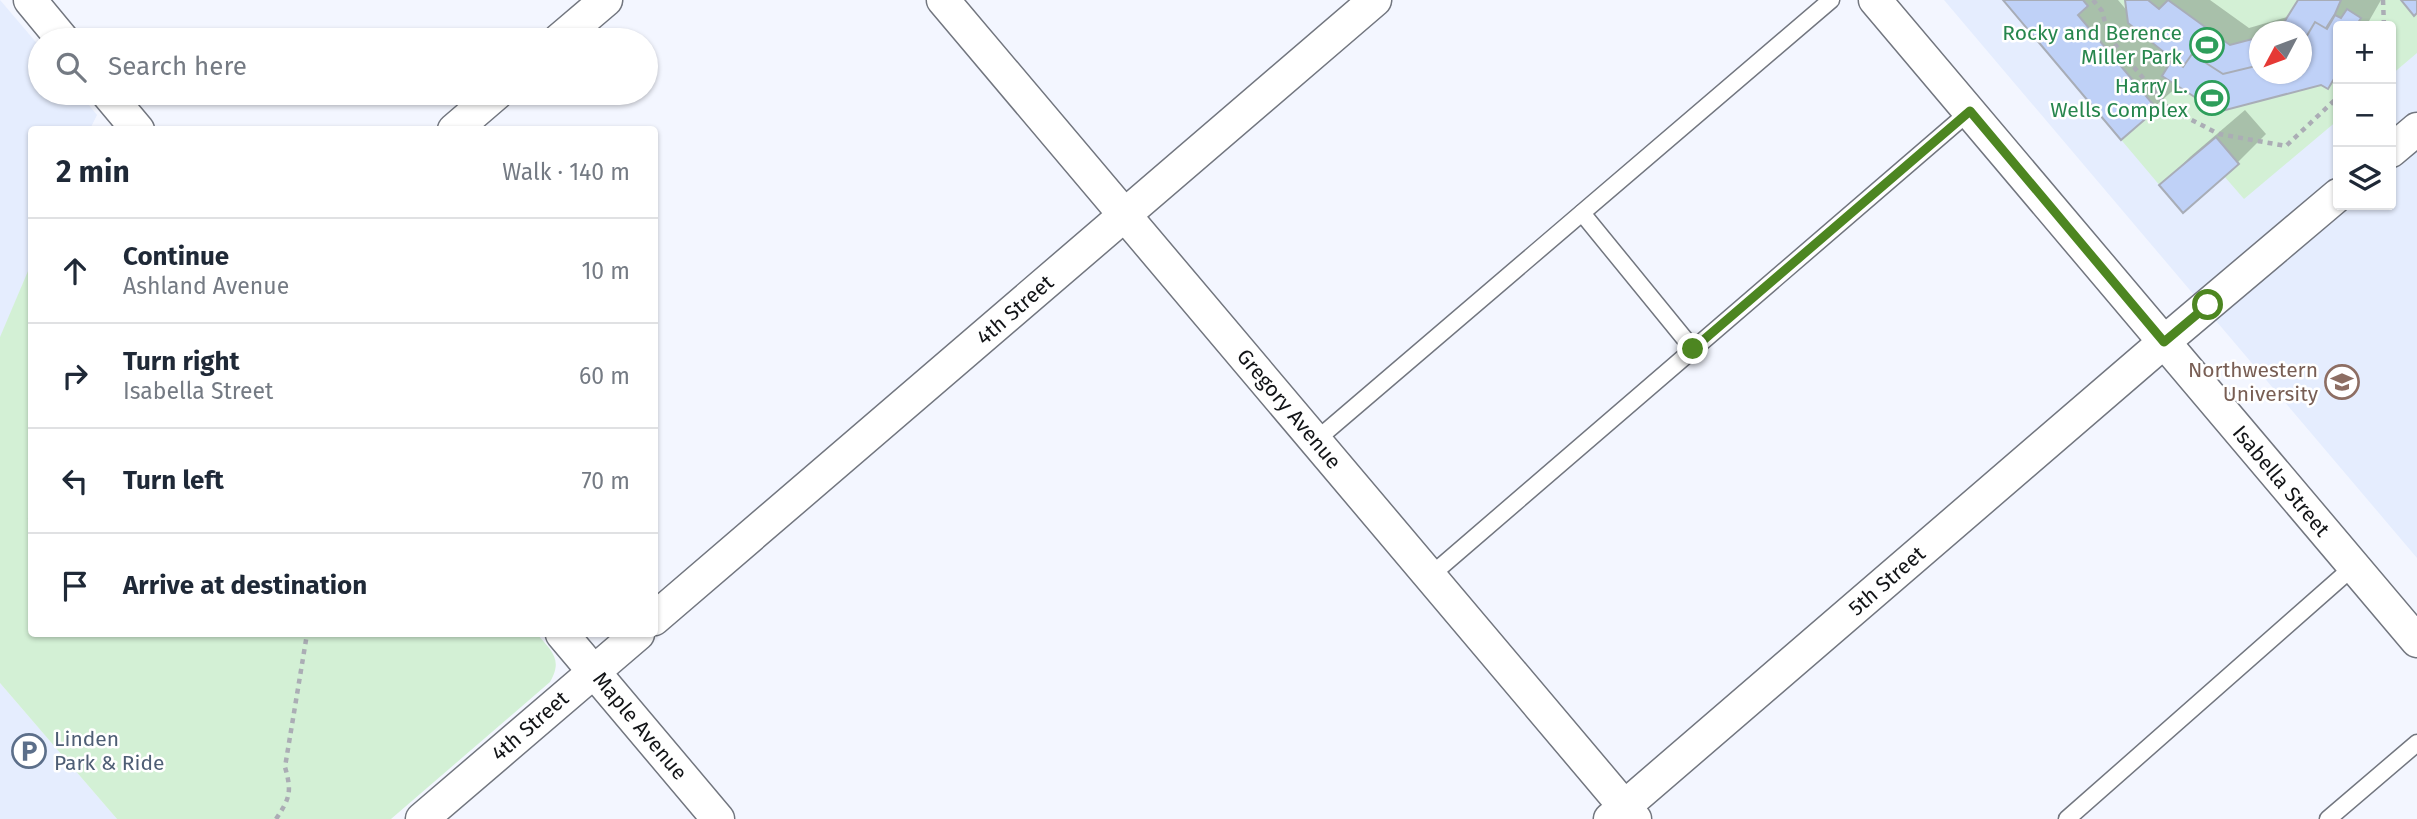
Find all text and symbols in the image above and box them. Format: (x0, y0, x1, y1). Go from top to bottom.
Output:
place label: Rocky and Berence Miller Park (2002, 20, 2182, 70)
north arrow (2249, 21, 2312, 84)
map controls (2333, 21, 2396, 210)
button: + (2333, 21, 2396, 84)
sports icon: Rocky and Berence Miller Park (2188, 26, 2226, 64)
search box (28, 28, 658, 105)
icon: search (52, 48, 90, 86)
text: Search here (108, 51, 247, 82)
place label: Harry L. Wells Complex (2050, 73, 2189, 123)
sports icon: Harry L. Wells Complex (2193, 79, 2231, 117)
button: − (2333, 84, 2396, 147)
button: layers (2333, 147, 2396, 210)
text: 2 min (56, 154, 130, 190)
text: Walk · 140 m (502, 158, 630, 186)
text: Continue (123, 241, 229, 272)
icon: ahead (56, 252, 94, 290)
text: 10 m (581, 257, 630, 285)
street label: 4th Street (971, 269, 1059, 351)
text: Ashland Avenue (123, 272, 289, 300)
route start (2192, 289, 2223, 320)
route end (1677, 333, 1708, 364)
street label: Gregory Avenue (1231, 344, 1347, 474)
text: Turn right (123, 346, 240, 377)
icon: right (56, 357, 94, 395)
place label: Northwestern University (2188, 357, 2319, 407)
text: 60 m (579, 362, 630, 390)
school or university icon: Northwestern University (2323, 363, 2361, 401)
text: Isabella Street (123, 377, 273, 405)
street label: Isabella Street (2227, 420, 2335, 542)
icon: left (56, 462, 94, 500)
text: Turn left (123, 465, 224, 496)
text: 70 m (581, 467, 630, 495)
street label: 5th Street (1843, 540, 1931, 621)
icon: arrive (56, 567, 94, 605)
text: Arrive at destination (123, 570, 367, 601)
street label: Maple Avenue (587, 667, 693, 785)
street label: 4th Street (486, 685, 574, 767)
place label: Linden Park & Ride (54, 726, 164, 776)
parking icon: Linden Park & Ride (10, 732, 48, 770)

